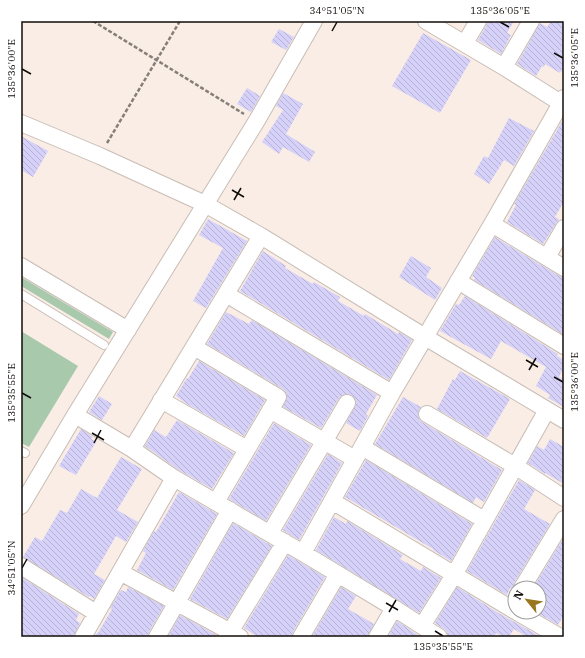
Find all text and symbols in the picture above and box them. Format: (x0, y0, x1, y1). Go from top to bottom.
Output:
text: 34°51'05"N (310, 4, 365, 17)
text: 135°36'05"E (470, 4, 530, 17)
text: 135°36'05"E (568, 28, 581, 88)
text: 135°36'00"E (5, 39, 18, 99)
text: 135°36'00"E (568, 352, 581, 412)
text: 135°35'55"E (5, 363, 18, 423)
text: 34°51'05"N (5, 540, 18, 596)
north arrow (507, 580, 547, 620)
text: N (510, 587, 527, 602)
text: 135°35'55"E (413, 640, 473, 653)

